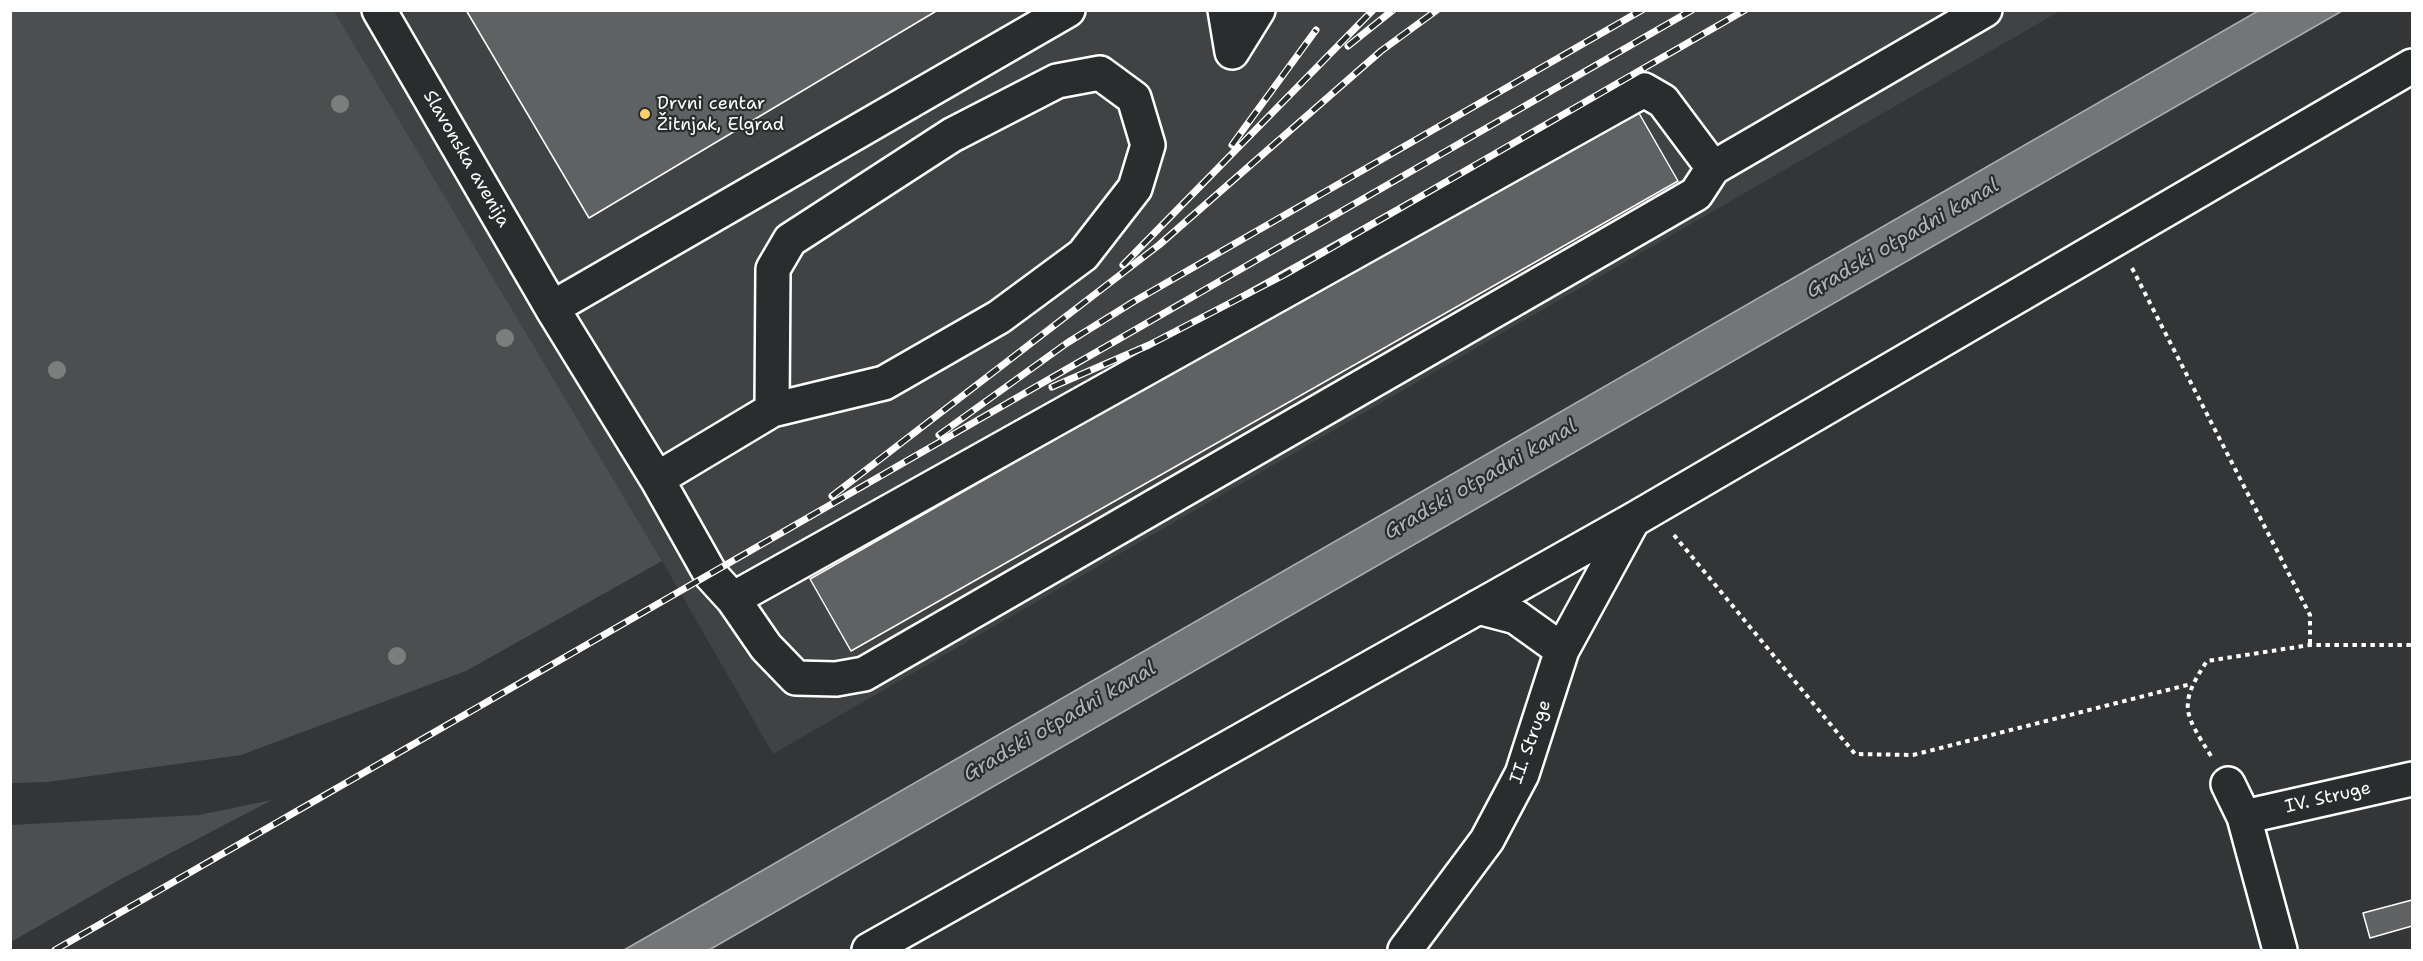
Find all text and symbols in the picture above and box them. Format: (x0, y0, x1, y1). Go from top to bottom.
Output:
street label: Slavonska avenija (418, 87, 514, 231)
place label: Drvni centar Žitnjak, Elgrad (657, 93, 784, 136)
marker: Drvni centar Žitnjak, Elgrad (638, 107, 652, 121)
water label: Gradski otpadni kanal (1802, 174, 2004, 304)
water label: Gradski otpadni kanal (1380, 415, 1582, 545)
water label: Gradski otpadni kanal (959, 657, 1161, 787)
street label: II. Struge (1506, 697, 1556, 787)
street label: IV. Struge (2283, 778, 2373, 818)

